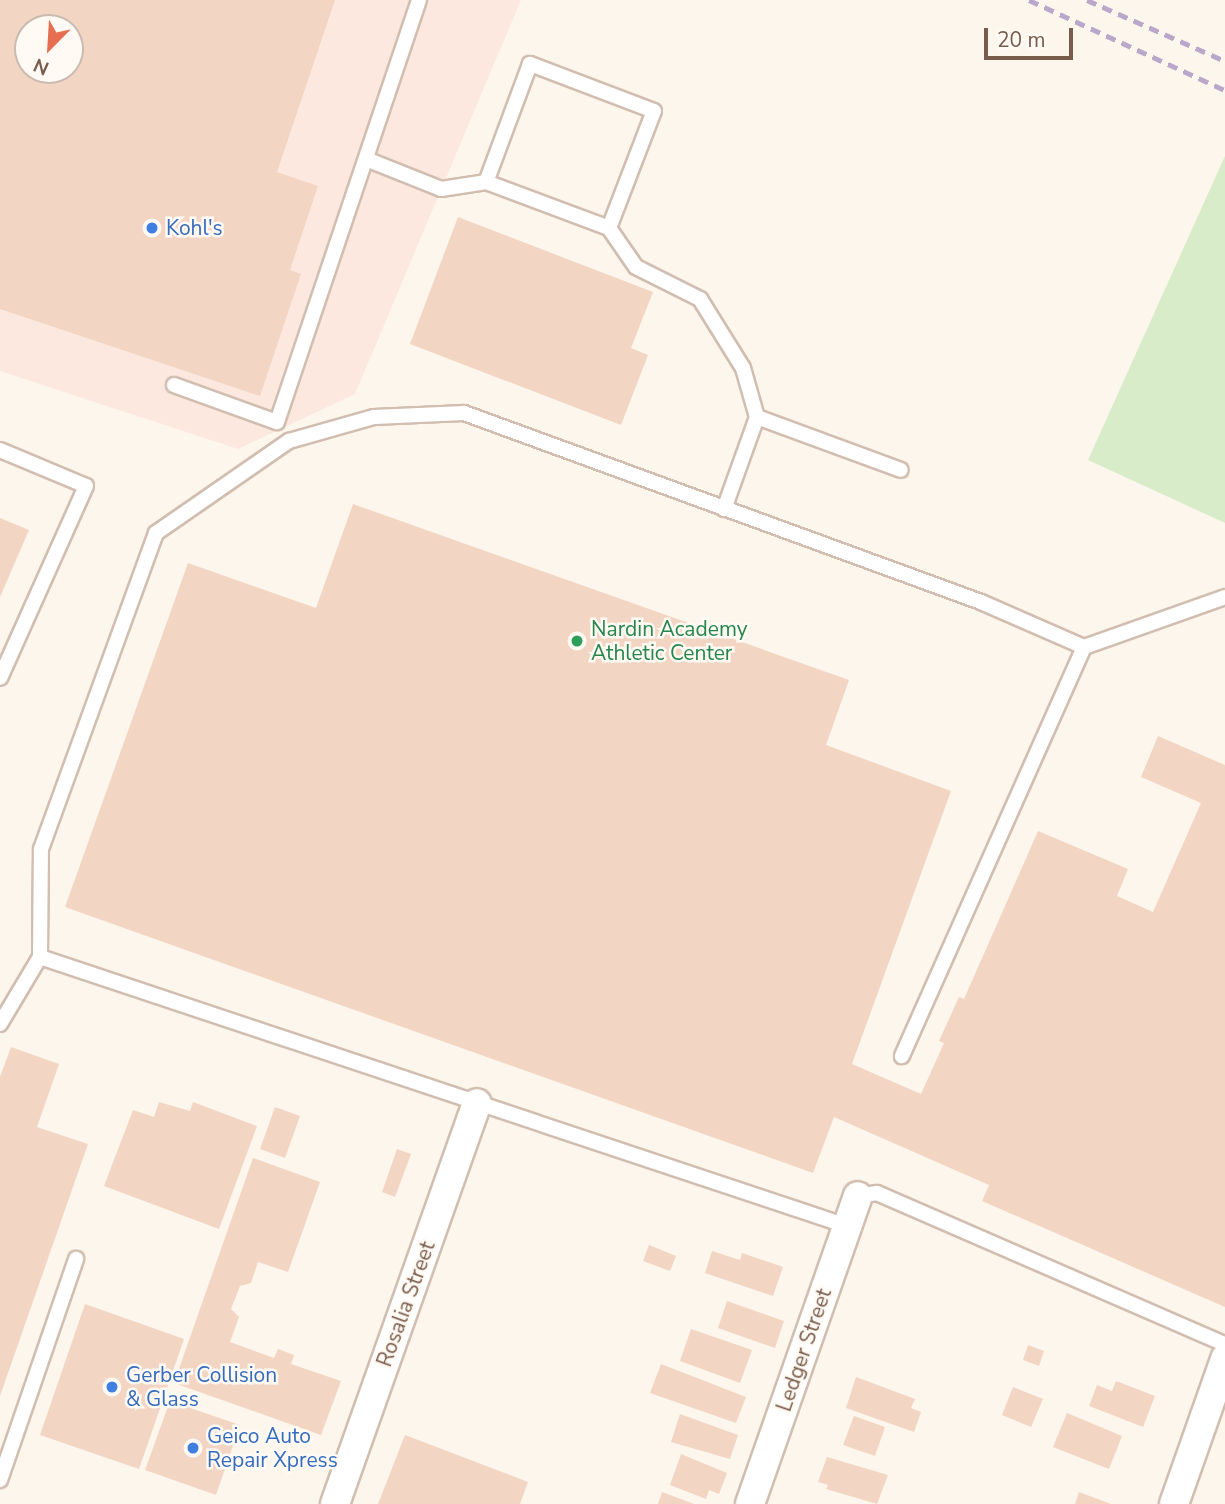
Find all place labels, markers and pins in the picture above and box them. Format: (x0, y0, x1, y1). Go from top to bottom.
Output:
place label: Kohl's (166, 215, 223, 241)
marker: Kohl's (144, 220, 160, 236)
place label: Nardin Academy Athletic Center (591, 616, 748, 666)
marker: Nardin Academy Athletic Center (569, 633, 585, 649)
place label: Gerber Collision & Glass (126, 1362, 277, 1412)
marker: Gerber Collision & Glass (104, 1379, 120, 1395)
place label: Geico Auto Repair Xpress (207, 1423, 338, 1473)
marker: Geico Auto Repair Xpress (185, 1440, 201, 1456)

